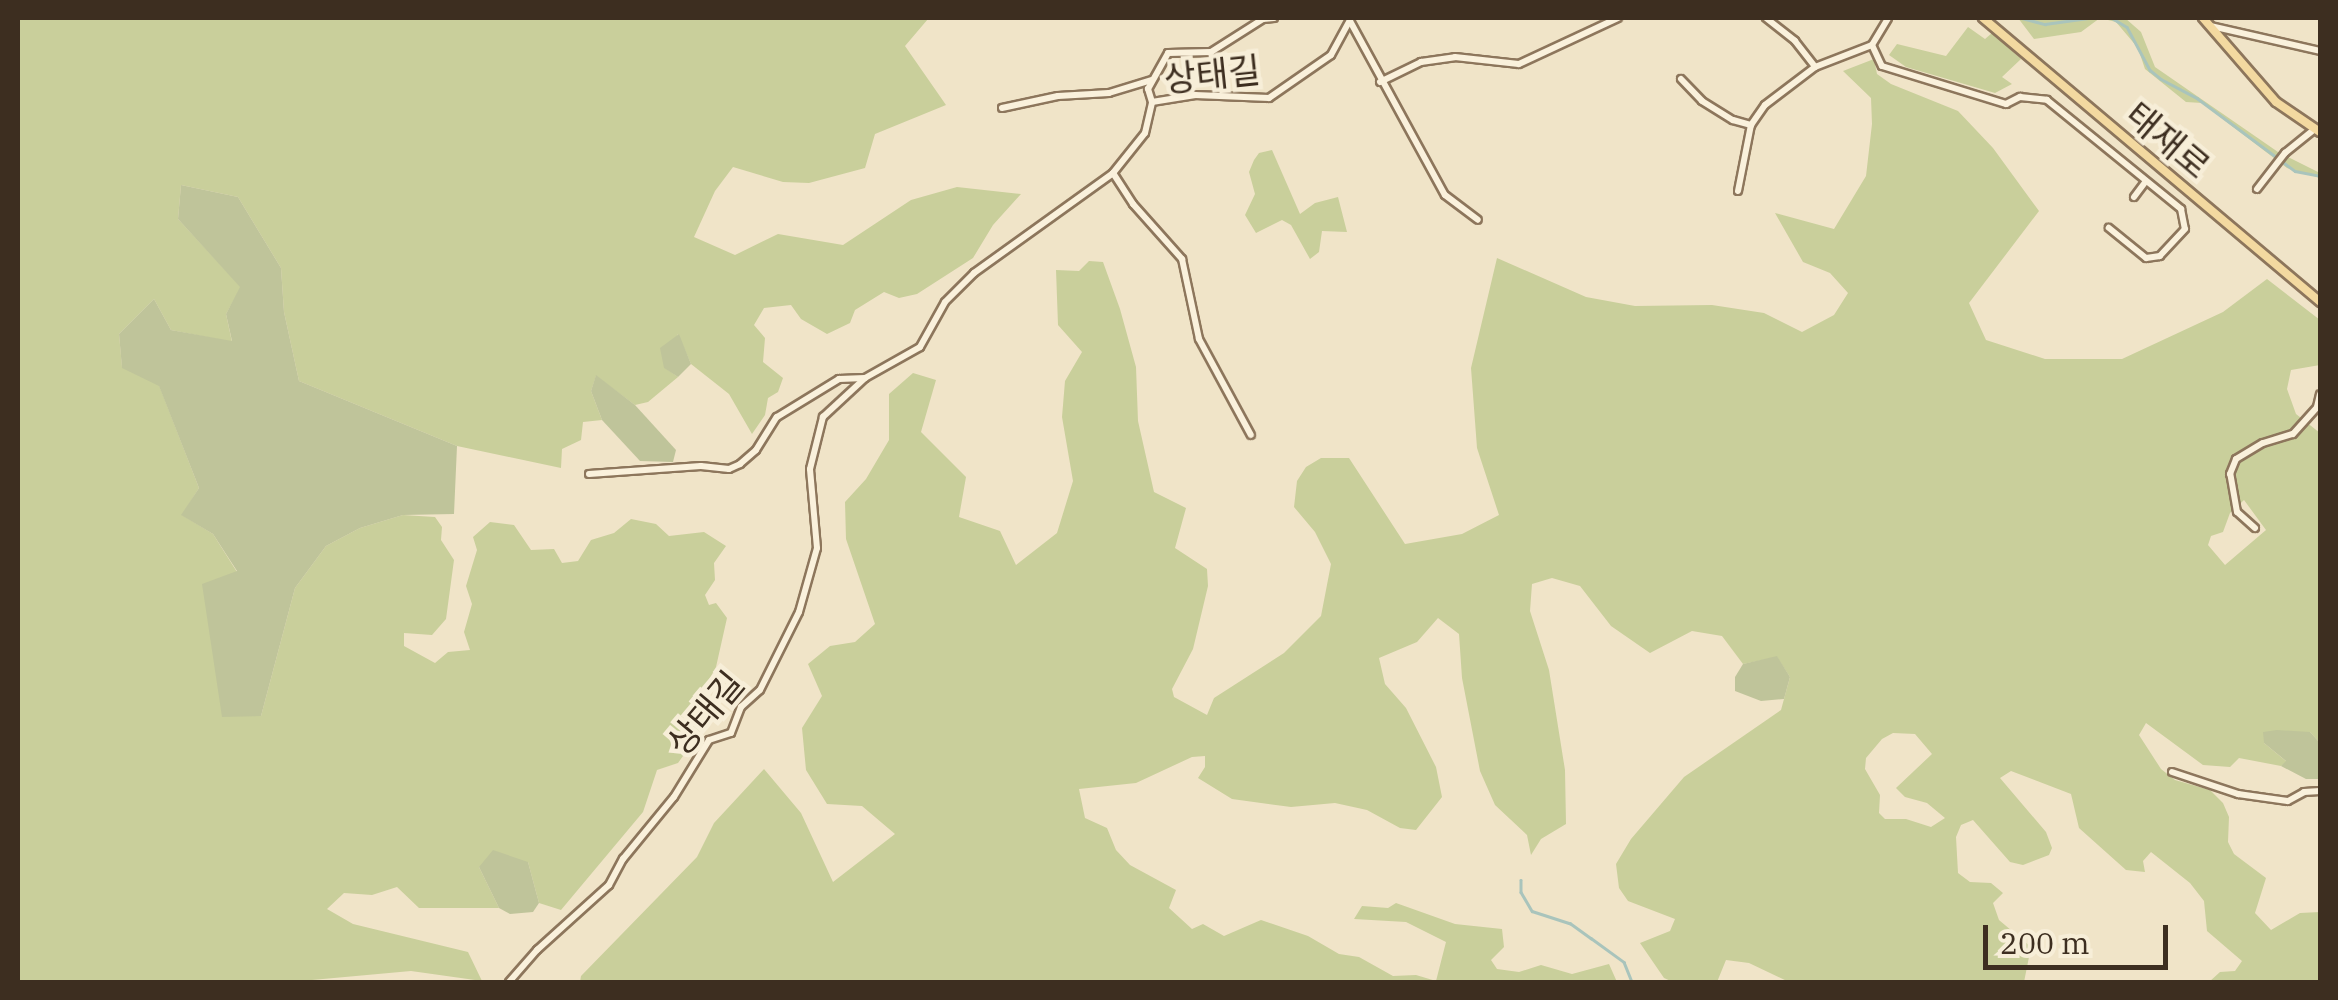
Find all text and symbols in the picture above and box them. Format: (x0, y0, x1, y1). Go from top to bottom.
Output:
street label: 상태길 (1162, 48, 1262, 100)
street label: 태재로 (2118, 93, 2218, 187)
street label: 상태길 (658, 663, 752, 763)
scale bar (1988, 905, 2173, 967)
text: 200 m (2000, 923, 2090, 962)

